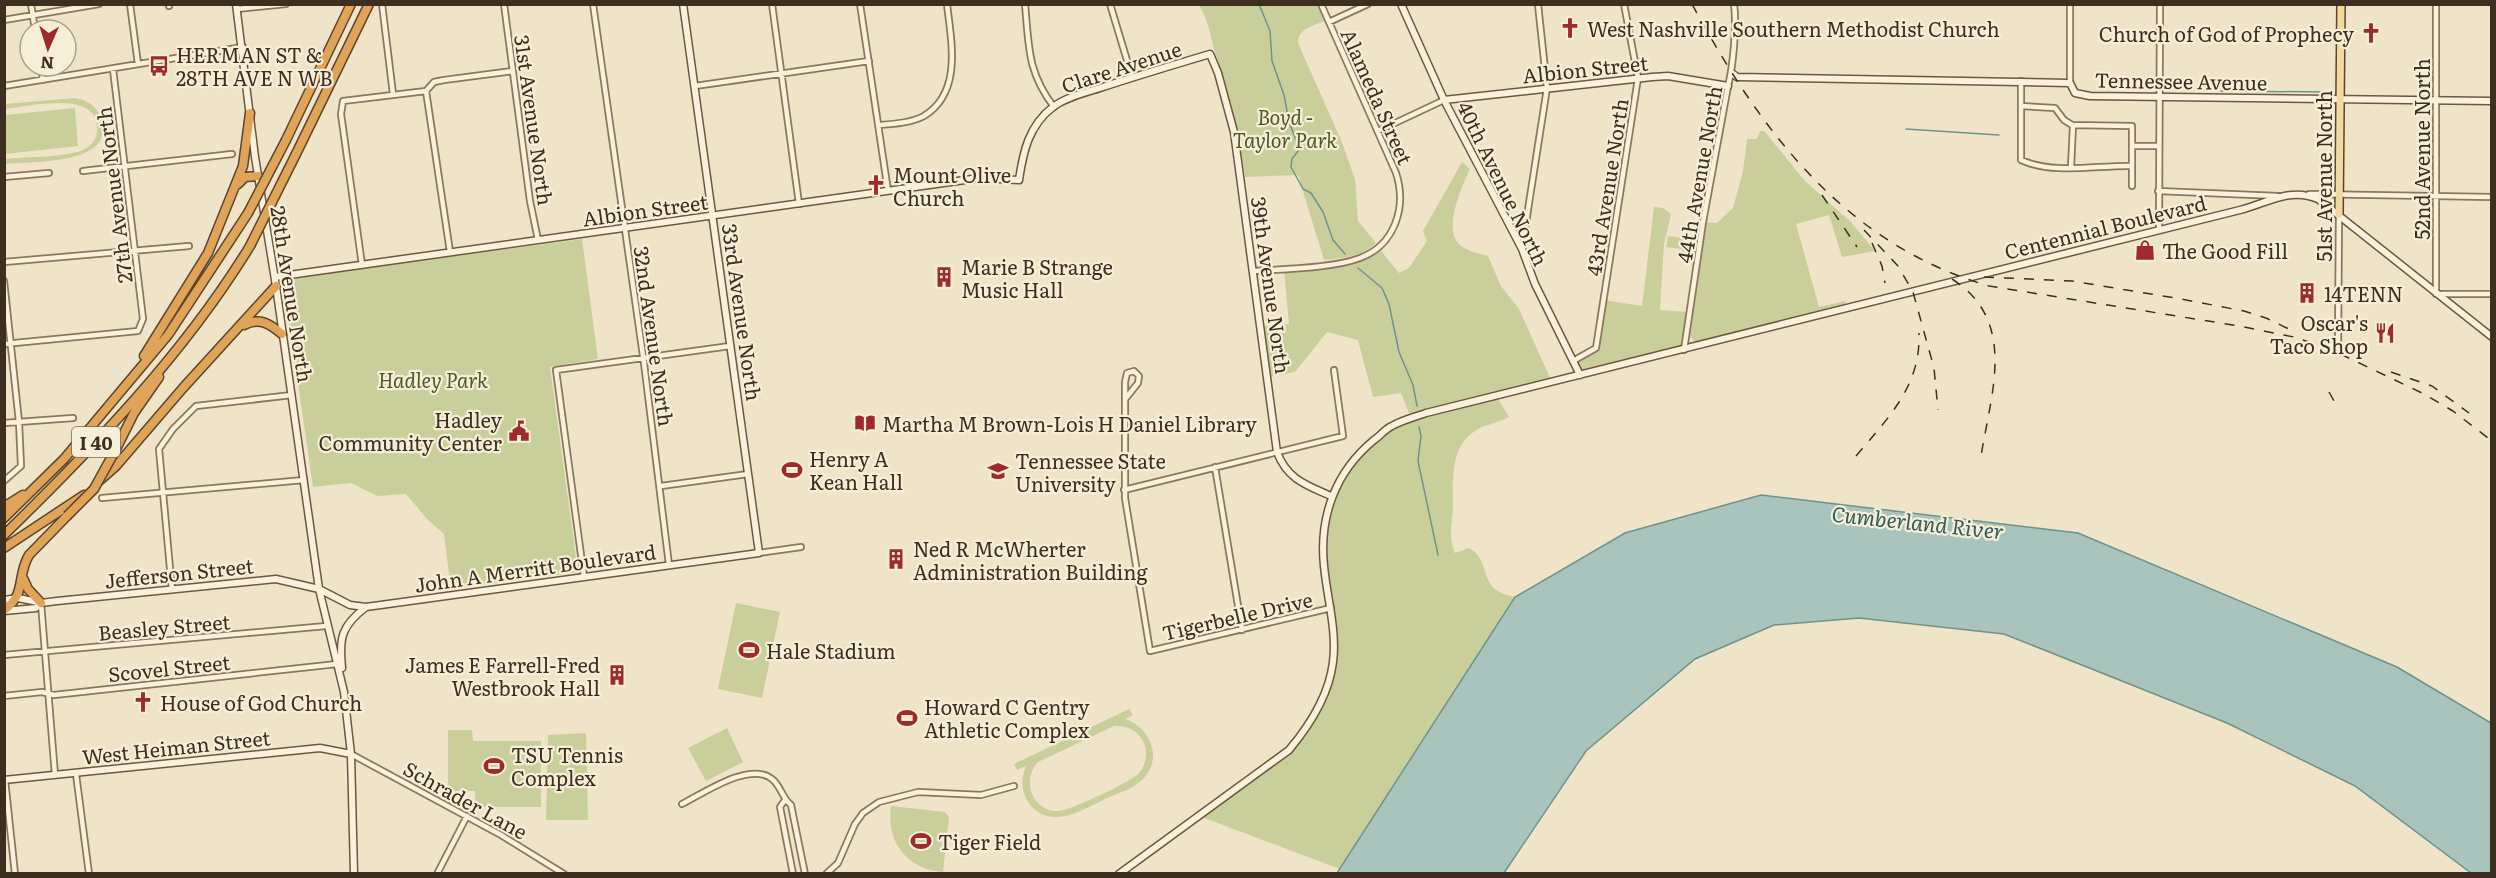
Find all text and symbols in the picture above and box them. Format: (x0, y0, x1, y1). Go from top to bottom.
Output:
place label: West Nashville Southern Methodist Church (1587, 13, 2000, 43)
church icon: West Nashville Southern Methodist Church (1558, 16, 1582, 40)
north arrow (18, 18, 78, 78)
place label: Church of God of Prophecy (2099, 18, 2354, 48)
church icon: Church of God of Prophecy (2359, 21, 2383, 45)
street label: Alameda Street (1335, 23, 1421, 169)
street label: Clare Avenue (1057, 32, 1185, 100)
street label: 31st Avenue North (508, 33, 562, 207)
place label: HERMAN ST & 28TH AVE N WB (176, 39, 332, 92)
street label: Albion Street (1521, 46, 1649, 90)
text: N (40, 52, 55, 76)
bus stop icon: HERMAN ST & 28TH AVE N WB (147, 54, 171, 78)
street label: 52nd Avenue North (2406, 58, 2436, 240)
street label: Tennessee Avenue (2094, 63, 2268, 97)
street label: 44th Avenue North (1668, 83, 1728, 265)
street label: 51st Avenue North (2308, 90, 2338, 262)
street label: 40th Avenue North (1451, 95, 1557, 271)
street label: 43rd Avenue North (1577, 96, 1635, 278)
park label: Boyd - Taylor Park (1233, 101, 1337, 154)
street label: 27th Avenue North (87, 105, 139, 285)
place label: Mount Olive Church (893, 159, 1011, 212)
church icon: Mount Olive Church (864, 173, 888, 197)
street label: Albion Street (580, 185, 710, 233)
street label: Centennial Boulevard (2001, 186, 2209, 266)
street label: 39th Avenue North (1245, 194, 1299, 376)
street label: 28th Avenue North (264, 203, 322, 385)
street label: 33rd Avenue North (716, 221, 770, 403)
place label: The Good Fill (2162, 235, 2288, 265)
shop icon: The Good Fill (2133, 238, 2157, 262)
street label: 32nd Avenue North (627, 244, 683, 428)
place label: Marie B Strange Music Hall (961, 251, 1113, 304)
building icon: Marie B Strange Music Hall (932, 265, 956, 289)
place label: 14TENN (2324, 278, 2403, 308)
building icon: 14TENN (2295, 281, 2319, 305)
place label: Oscar's Taco Shop (2269, 307, 2368, 360)
restaurant icon: Oscar's Taco Shop (2373, 321, 2397, 345)
park label: Hadley Park (378, 364, 488, 394)
place label: Hadley Community Center (318, 404, 503, 457)
place label: Martha M Brown-Lois H Daniel Library (882, 408, 1257, 438)
library icon: Martha M Brown-Lois H Daniel Library (853, 411, 877, 435)
public building icon: Hadley Community Center (507, 419, 531, 443)
road number: I 40 (72, 427, 120, 457)
place label: Henry A Kean Hall (809, 443, 903, 496)
place label: Tennessee State University (1015, 445, 1166, 498)
sports icon: Henry A Kean Hall (780, 458, 804, 482)
school or university icon: Tennessee State University (986, 459, 1010, 483)
water label: Cumberland River (1830, 497, 2006, 545)
place label: Ned R McWherter Administration Building (913, 533, 1149, 586)
street label: John A Merritt Boulevard (412, 535, 658, 599)
building icon: Ned R McWherter Administration Building (884, 547, 908, 571)
street label: Jefferson Street (103, 549, 255, 595)
street label: Tigerbelle Drive (1159, 583, 1315, 647)
street label: Beasley Street (97, 605, 231, 647)
place label: Hale Stadium (766, 635, 896, 665)
sports icon: Hale Stadium (737, 638, 761, 662)
street label: Scovel Street (106, 646, 232, 688)
place label: James E Farrell-Fred Westbrook Hall (405, 649, 600, 702)
building icon: James E Farrell-Fred Westbrook Hall (605, 663, 629, 687)
place label: House of God Church (160, 687, 362, 717)
church icon: House of God Church (131, 690, 155, 714)
place label: Howard C Gentry Athletic Complex (924, 691, 1090, 744)
sports icon: Howard C Gentry Athletic Complex (895, 706, 919, 730)
street label: West Heiman Street (80, 721, 272, 771)
place label: TSU Tennis Complex (511, 739, 623, 792)
street label: Schrader Lane (399, 753, 533, 845)
sports icon: TSU Tennis Complex (482, 754, 506, 778)
place label: Tiger Field (938, 826, 1041, 856)
sports icon: Tiger Field (909, 829, 933, 853)

